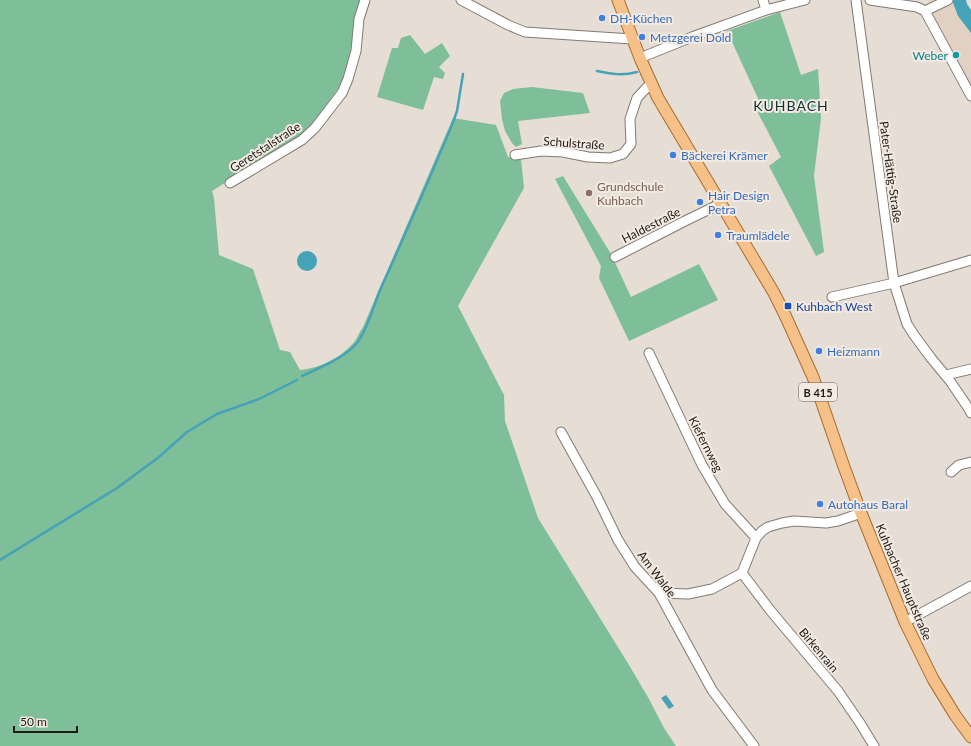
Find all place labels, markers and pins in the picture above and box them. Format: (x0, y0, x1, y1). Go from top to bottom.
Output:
place label: DH-Küchen (610, 11, 673, 26)
marker: DH-Küchen (597, 13, 607, 23)
place label: Metzgerei Dold (650, 30, 731, 45)
marker: Metzgerei Dold (637, 32, 647, 42)
place label: Weber (912, 48, 949, 63)
marker: Weber (951, 50, 961, 60)
place label: Bäckerei Krämer (681, 148, 768, 163)
marker: Bäckerei Krämer (668, 150, 678, 160)
place label: Grundschule Kuhbach (597, 179, 664, 208)
marker: Grundschule Kuhbach (584, 188, 594, 198)
place label: Hair Design Petra (708, 188, 769, 217)
marker: Hair Design Petra (695, 197, 705, 207)
place label: Traumlädele (726, 228, 790, 243)
marker: Traumlädele (713, 230, 723, 240)
place label: Kuhbach West (796, 299, 873, 314)
marker: Kuhbach West (783, 301, 793, 311)
place label: Heizmann (827, 344, 880, 359)
marker: Heizmann (814, 346, 824, 356)
place label: Autohaus Baral (828, 497, 908, 512)
marker: Autohaus Baral (815, 499, 825, 509)

